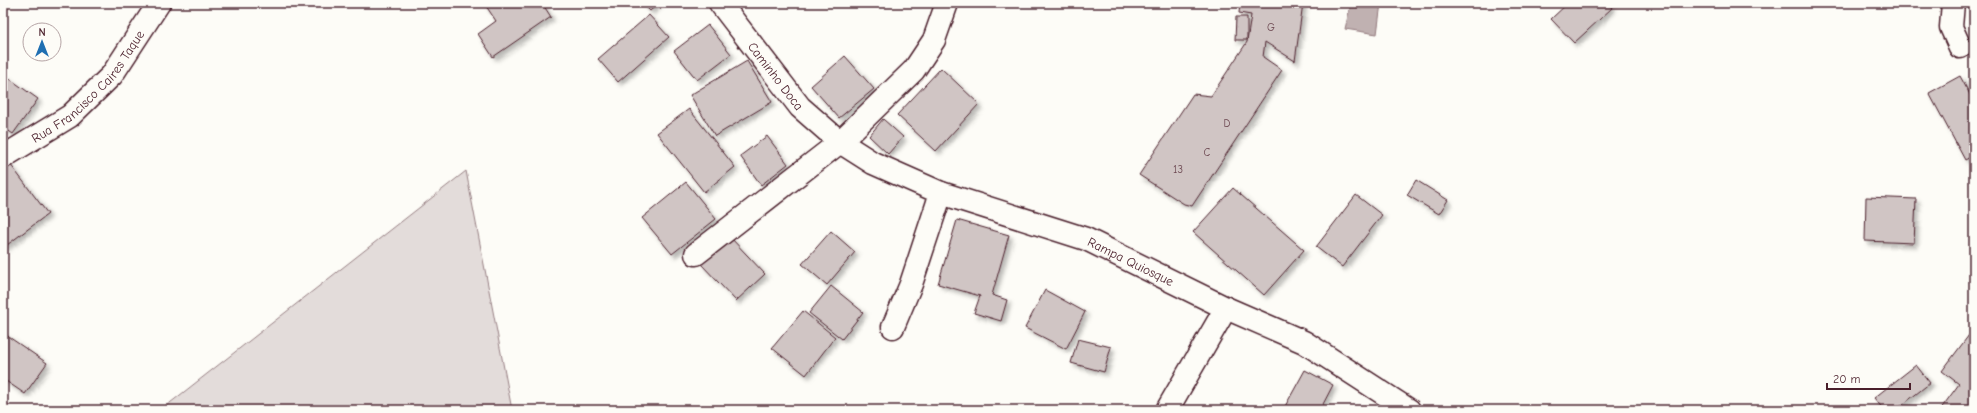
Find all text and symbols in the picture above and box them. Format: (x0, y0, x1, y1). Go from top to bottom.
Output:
house number: G (1267, 21, 1275, 34)
north arrow (22, 22, 62, 62)
text: N (38, 26, 46, 39)
street label: Rua Francisco Caires Taque (29, 27, 147, 145)
street label: Caminho Doca (745, 39, 807, 113)
house number: D (1224, 117, 1231, 130)
house number: C (1204, 146, 1211, 159)
house number: 13 (1173, 163, 1183, 176)
street label: Rampa Quiosque (1085, 234, 1177, 289)
scale bar (1827, 365, 1910, 391)
text: 20 m (1833, 372, 1861, 386)

